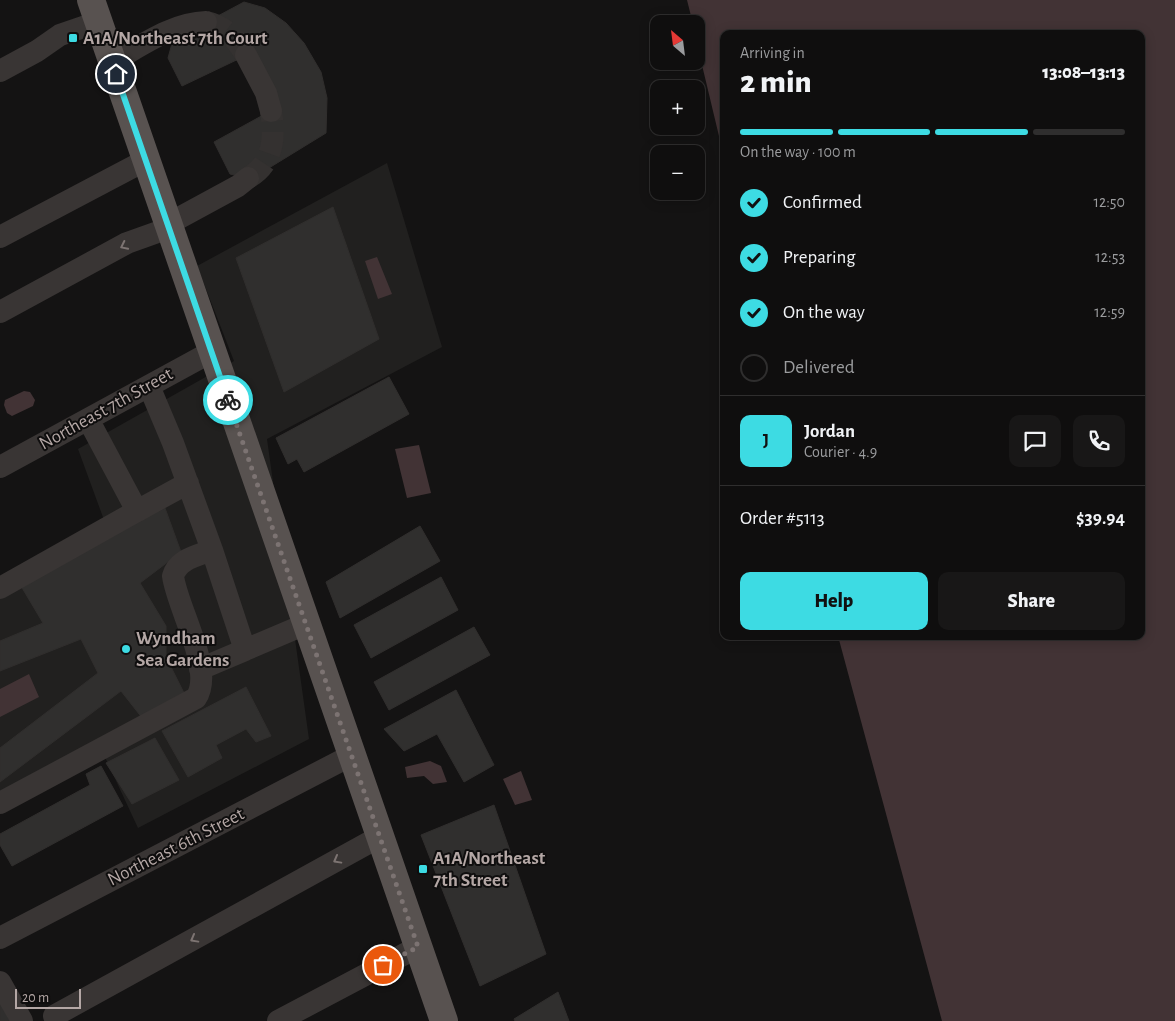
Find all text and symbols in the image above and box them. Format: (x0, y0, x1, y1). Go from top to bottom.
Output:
north arrow (650, 15, 705, 70)
map controls (650, 15, 705, 200)
place label: A1A/Northeast 7th Court (83, 29, 268, 48)
marker: A1A/Northeast 7th Court (67, 32, 79, 44)
text: Arriving in (740, 45, 805, 61)
pin (95, 53, 137, 95)
icon: home (102, 60, 130, 88)
text: 13:08–13:13 (1042, 63, 1125, 82)
text: 2 min (740, 66, 812, 98)
button: + (650, 80, 705, 135)
text: On the way · 100 m (740, 144, 856, 160)
button: − (650, 145, 705, 200)
icon: check (740, 189, 768, 217)
text: Confirmed (783, 193, 862, 212)
text: 12:50 (1093, 194, 1125, 210)
one-way arrow (120, 239, 129, 250)
icon: check (740, 244, 768, 272)
text: Preparing (783, 248, 856, 267)
text: 12:53 (1095, 249, 1125, 265)
icon: check (740, 299, 768, 327)
text: On the way (783, 303, 865, 322)
text: 12:59 (1094, 304, 1125, 320)
text: Delivered (783, 358, 855, 377)
street label: Northeast 7th Street (36, 364, 176, 454)
courier (203, 375, 253, 425)
icon: bike (214, 386, 242, 414)
button: chat (1009, 415, 1061, 467)
button: phone (1073, 415, 1125, 467)
text: Jordan (804, 422, 855, 441)
text: J (763, 431, 769, 450)
text: Courier · 4.9 (804, 444, 877, 460)
text: Order #5113 (740, 509, 825, 528)
text: $39.94 (1076, 509, 1125, 528)
button: Help (740, 572, 928, 630)
button: Share (938, 572, 1125, 630)
place label: Wyndham Sea Gardens (136, 629, 229, 670)
marker: Wyndham Sea Gardens (120, 643, 132, 655)
street label: Northeast 6th Street (105, 804, 247, 890)
place label: A1A/Northeast 7th Street (433, 849, 546, 890)
one-way arrow (333, 854, 342, 864)
marker: A1A/Northeast 7th Street (417, 863, 429, 875)
one-way arrow (190, 932, 199, 942)
pin (362, 944, 404, 986)
icon: bag (369, 951, 397, 979)
scale bar (15, 986, 81, 1009)
text: 20 m (22, 991, 49, 1005)

